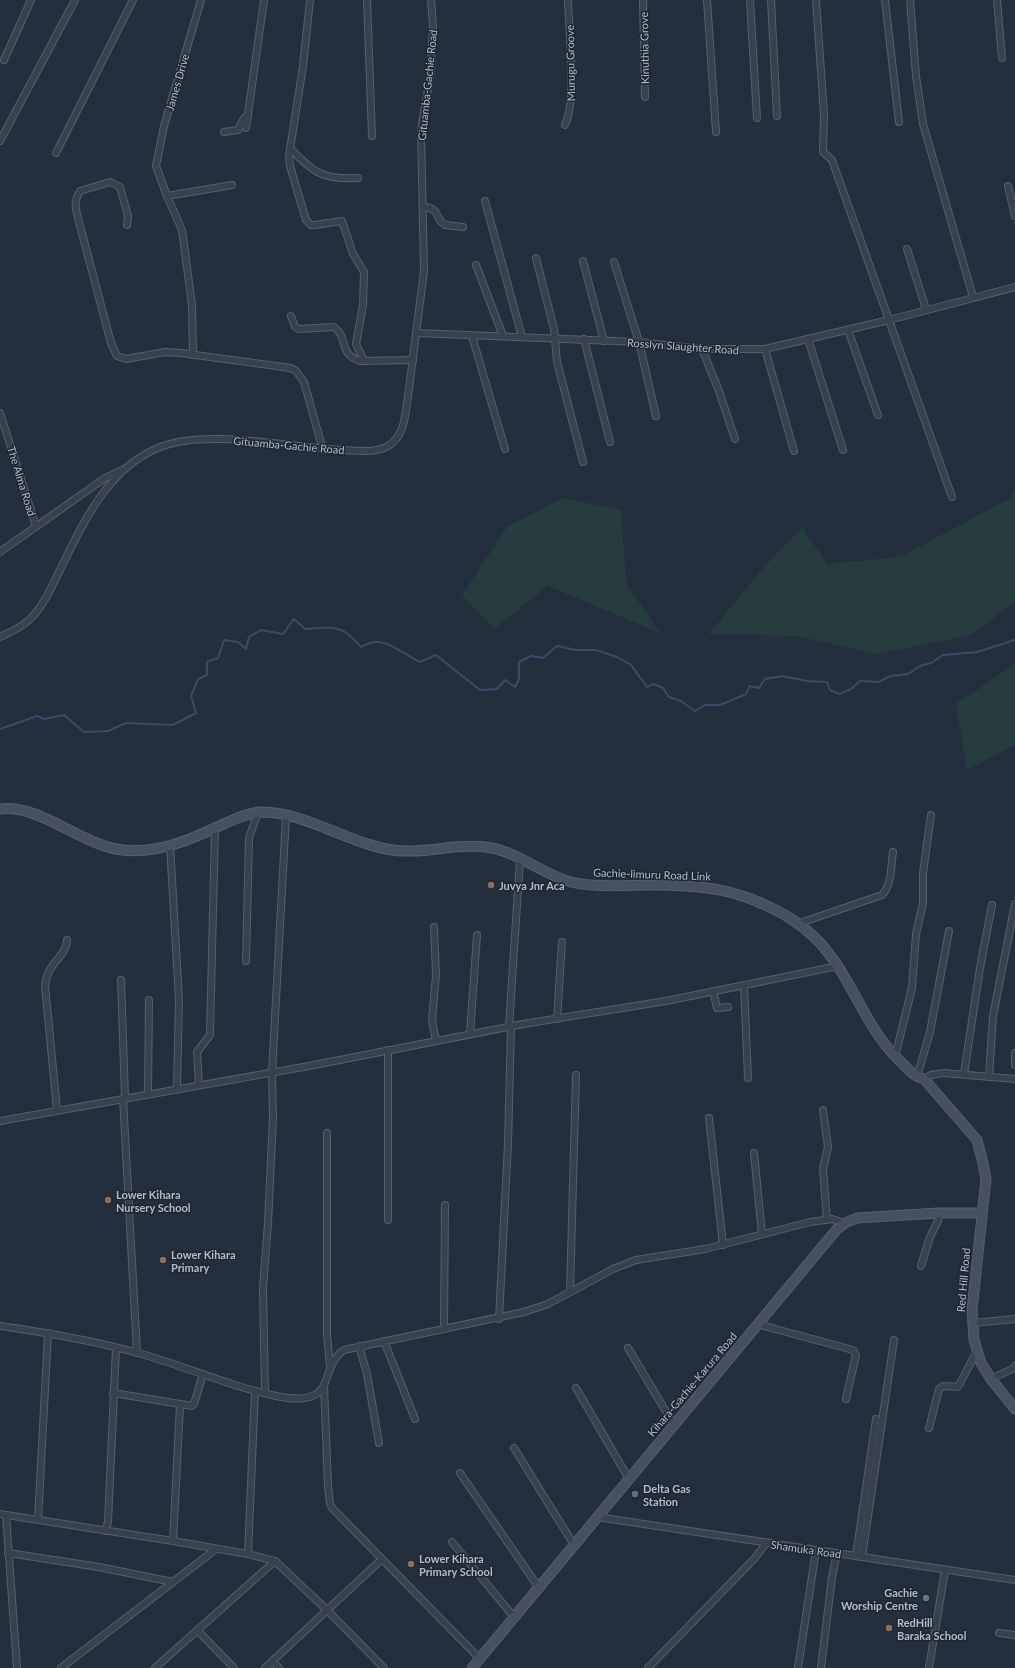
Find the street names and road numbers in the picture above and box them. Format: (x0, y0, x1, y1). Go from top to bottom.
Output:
street label: Kinuthia Grove (637, 12, 651, 84)
street label: Murugu Groove (563, 24, 577, 101)
street label: Gituamba-Gachie Road (415, 29, 439, 141)
street label: James Drive (163, 52, 191, 112)
street label: Rosslyn Slaughter Road (627, 336, 739, 356)
street label: Gituamba-Gachie Road (233, 434, 345, 456)
street label: The Alma Road (5, 444, 39, 518)
street label: Gachie-limuru Road Link (593, 865, 712, 883)
street label: Red Hill Road (954, 1247, 972, 1313)
street label: Kihara-Gachie-Karura Road (645, 1329, 739, 1439)
street label: Shamuka Road (770, 1538, 842, 1560)

